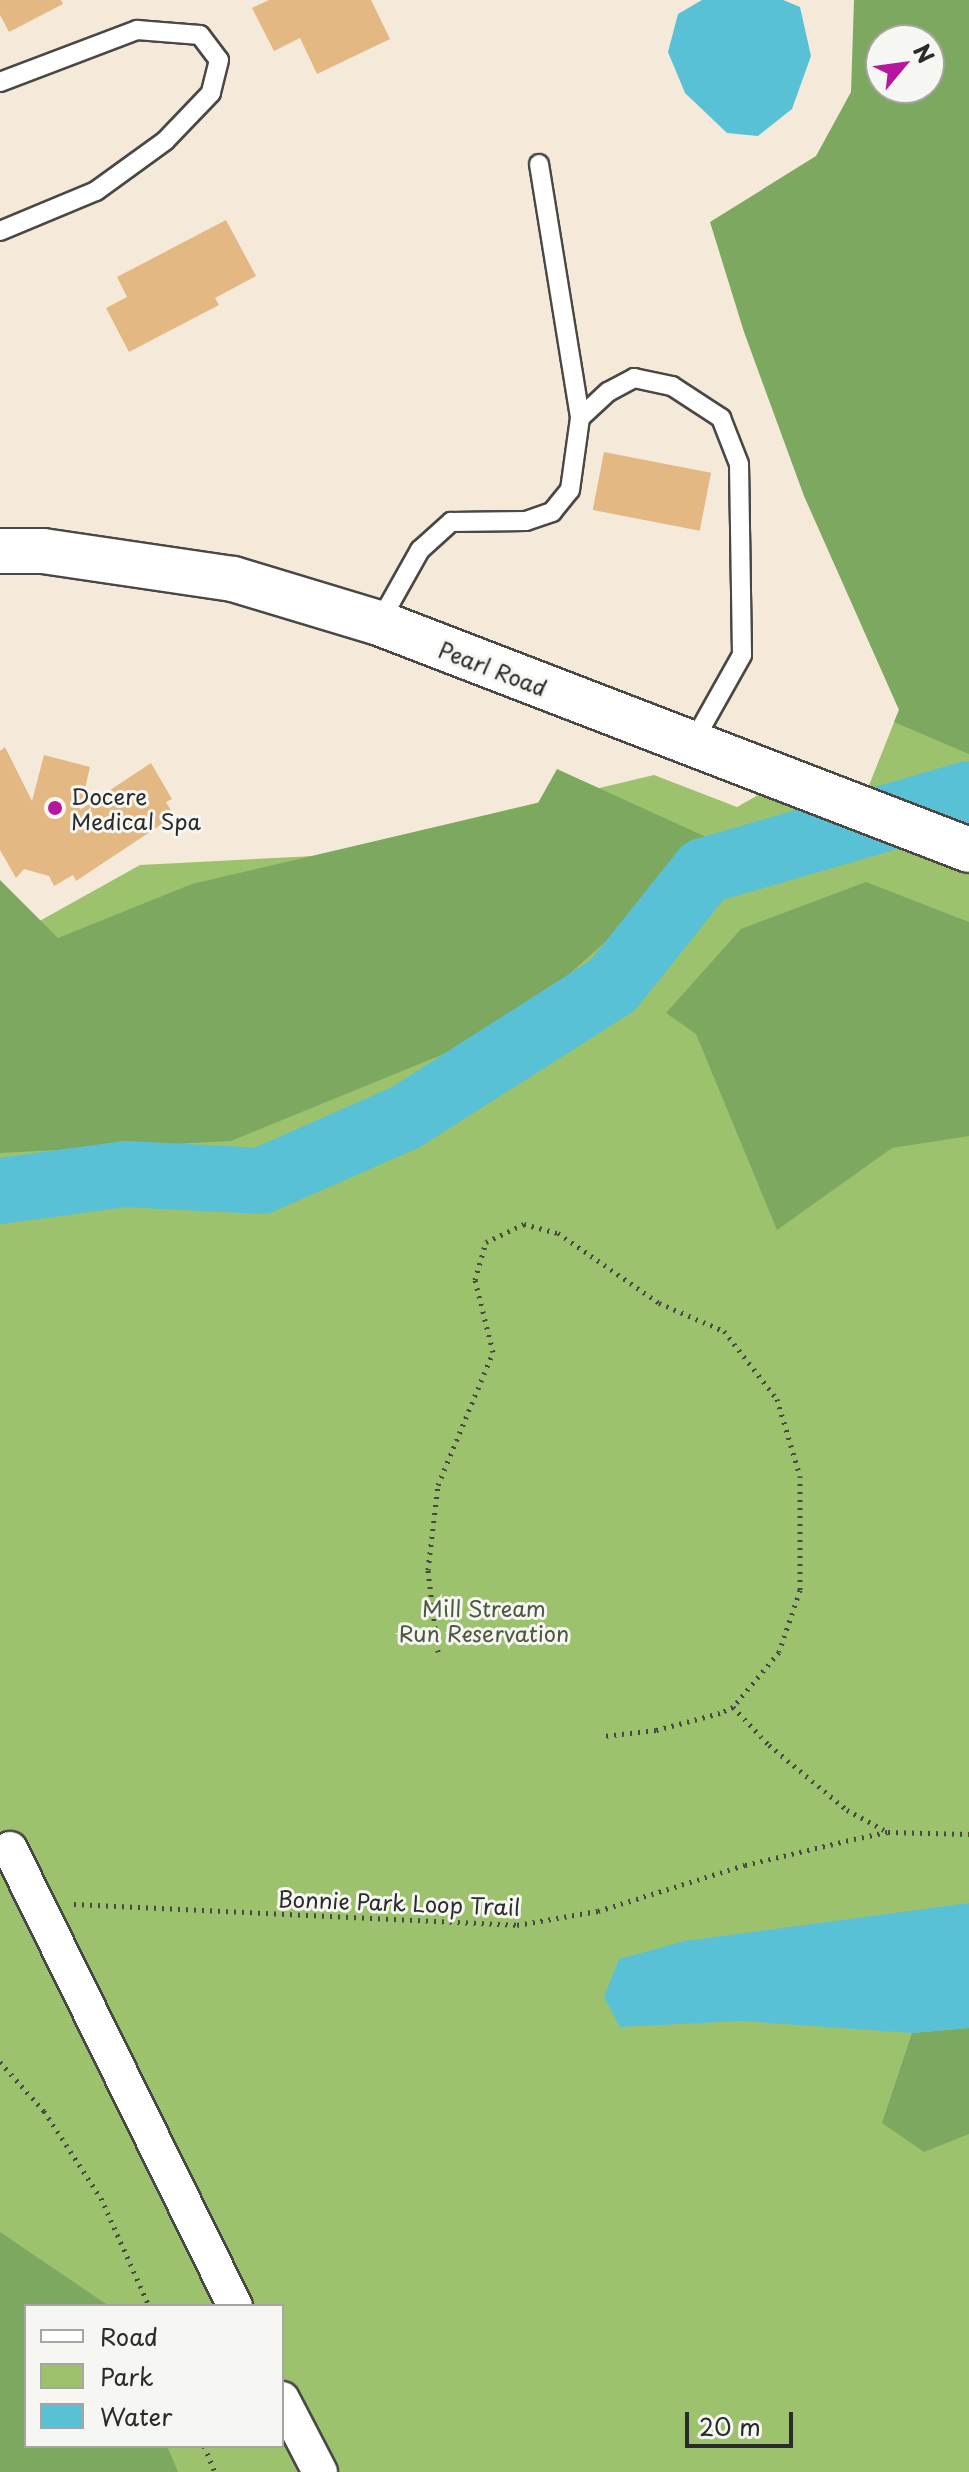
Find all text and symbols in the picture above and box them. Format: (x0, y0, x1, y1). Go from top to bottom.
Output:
north arrow (865, 24, 945, 104)
text: N (906, 37, 943, 69)
street label: Pearl Road (435, 635, 551, 701)
place label: Docere Medical Spa (71, 782, 201, 834)
marker: Docere Medical Spa (46, 799, 64, 817)
park label: Mill Stream Run Reservation (399, 1594, 569, 1646)
street label: Bonnie Park Loop Trail (277, 1885, 521, 1919)
legend (24, 2304, 284, 2448)
text: Road (100, 2318, 158, 2354)
text: Park (100, 2358, 154, 2394)
scale bar (689, 2396, 797, 2446)
text: Water (100, 2398, 172, 2434)
text: 20 m (699, 2408, 761, 2444)

